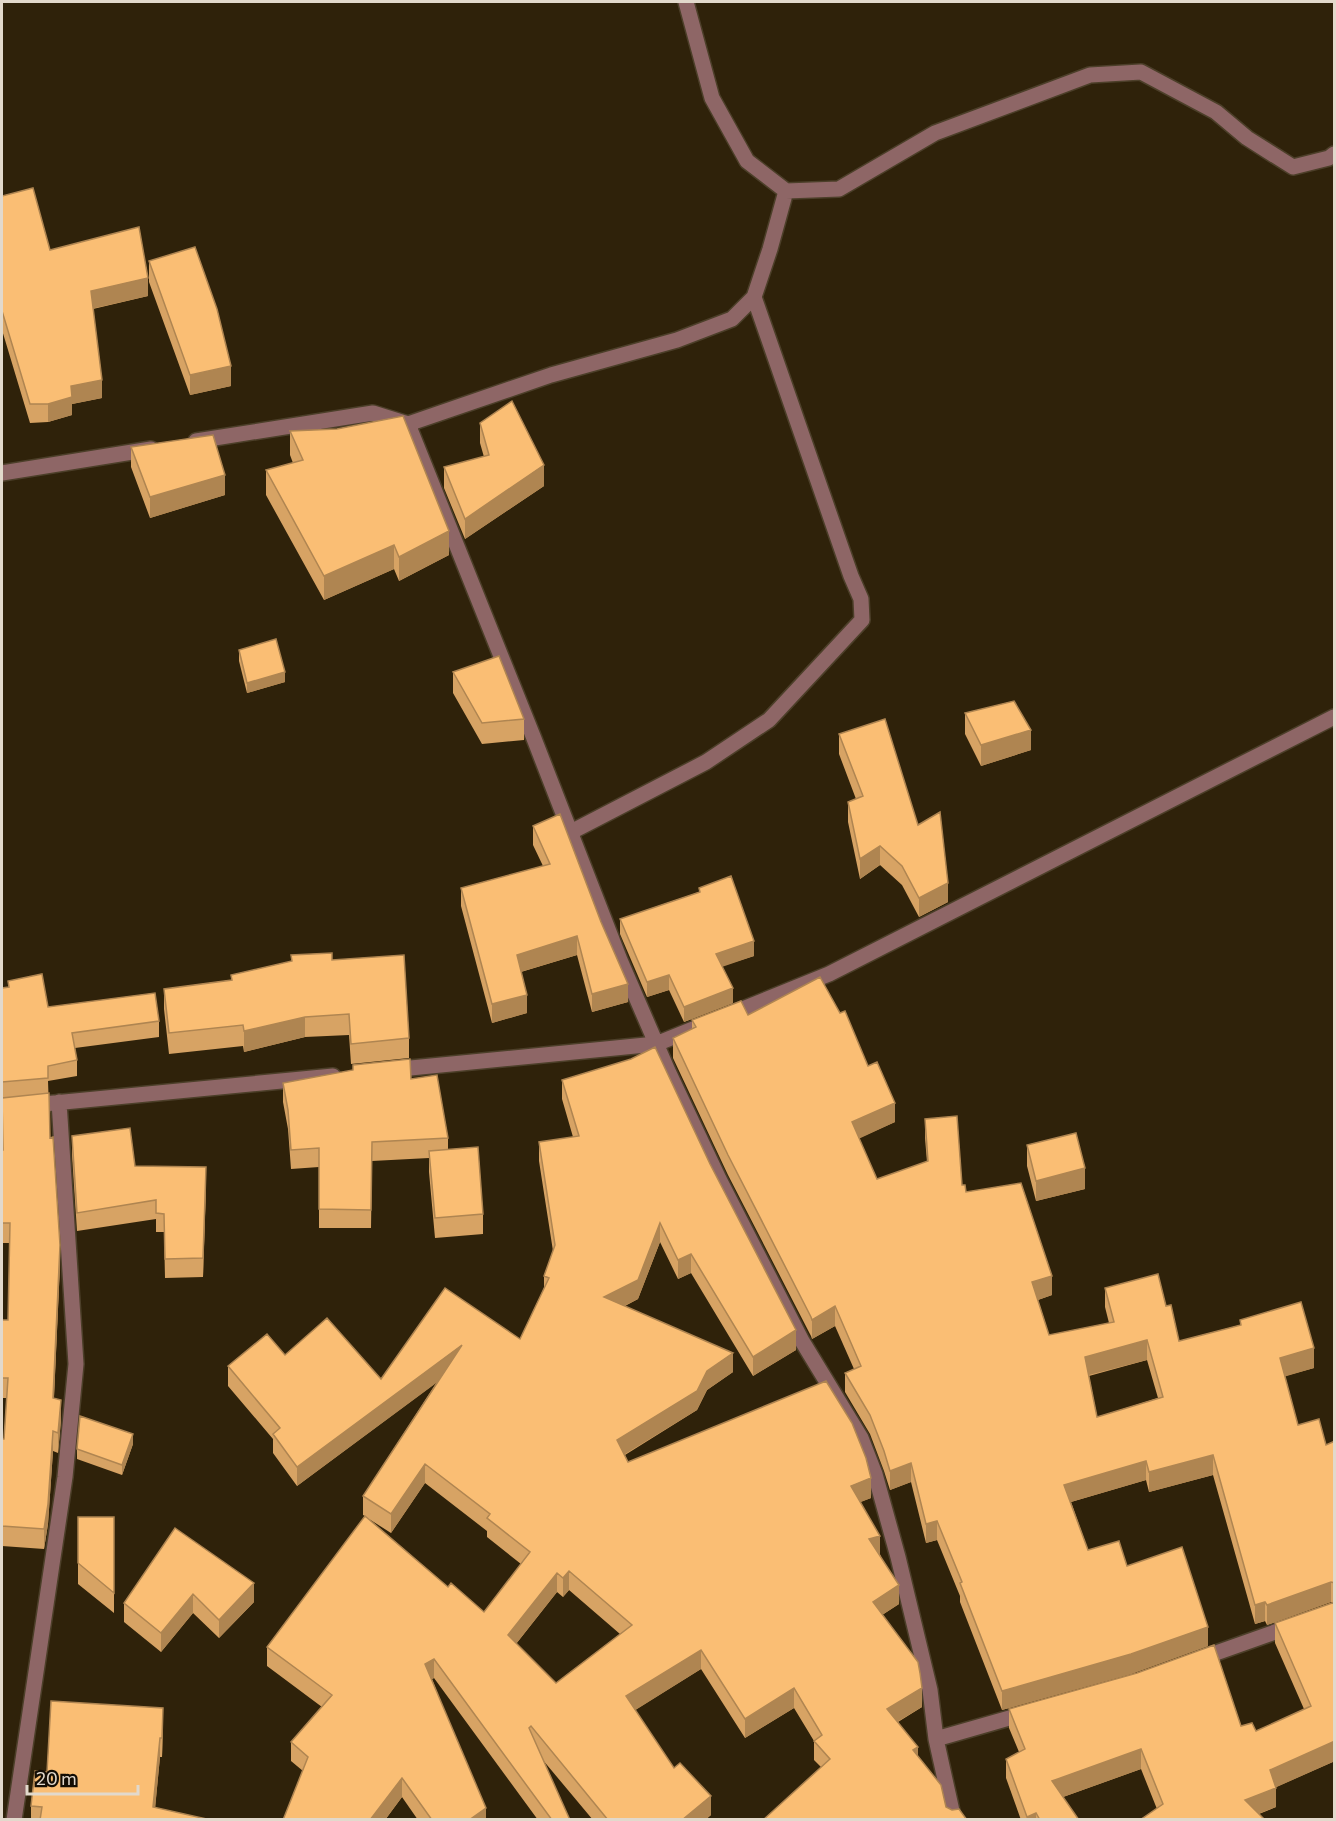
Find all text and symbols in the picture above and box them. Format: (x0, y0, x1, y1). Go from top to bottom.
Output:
scale bar (27, 1758, 138, 1796)
text: 20 m (36, 1767, 77, 1789)

